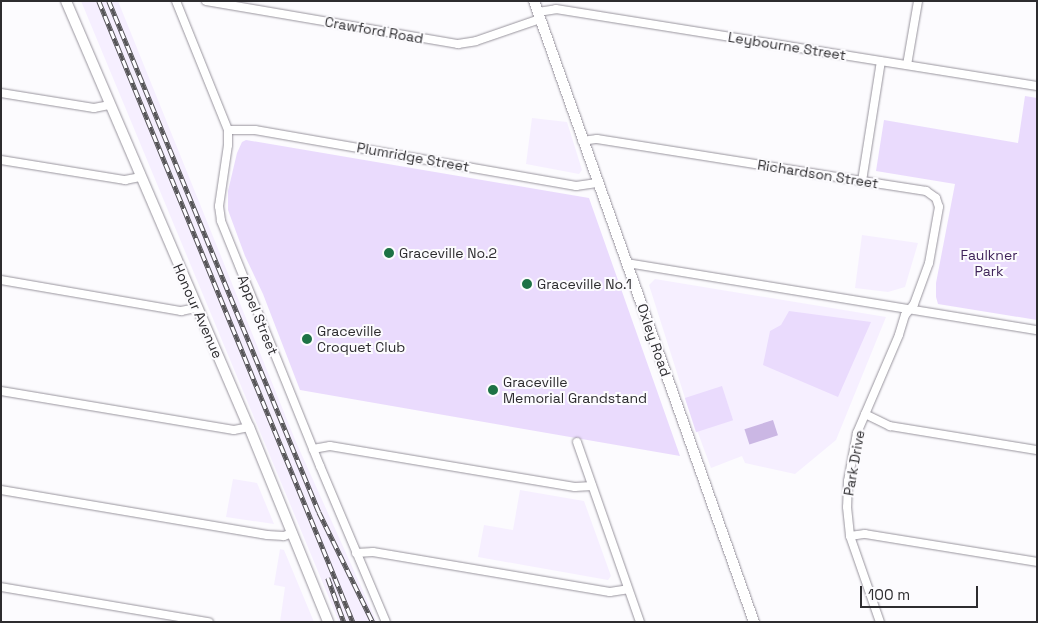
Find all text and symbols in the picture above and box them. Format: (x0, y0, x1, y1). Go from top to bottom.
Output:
street label: Crawford Road (323, 13, 425, 47)
street label: Leybourne Street (727, 28, 847, 64)
street label: Plumridge Street (355, 139, 471, 175)
street label: Richardson Street (756, 156, 880, 192)
place label: Graceville No.2 (399, 245, 497, 261)
marker: Graceville No.2 (383, 247, 395, 259)
park label: Faulkner Park (960, 247, 1018, 280)
street label: Honour Avenue (170, 261, 226, 361)
street label: Appel Street (234, 272, 282, 358)
place label: Graceville No.1 (537, 276, 632, 292)
marker: Graceville No.1 (521, 278, 533, 290)
street label: Oxley Road (634, 301, 674, 379)
place label: Graceville Croquet Club (317, 323, 405, 356)
marker: Graceville Croquet Club (301, 333, 313, 345)
place label: Graceville Memorial Grandstand (503, 374, 647, 407)
marker: Graceville Memorial Grandstand (487, 384, 499, 396)
street label: Park Drive (840, 429, 868, 497)
scale bar (863, 576, 980, 608)
text: 100 m (868, 585, 910, 604)

